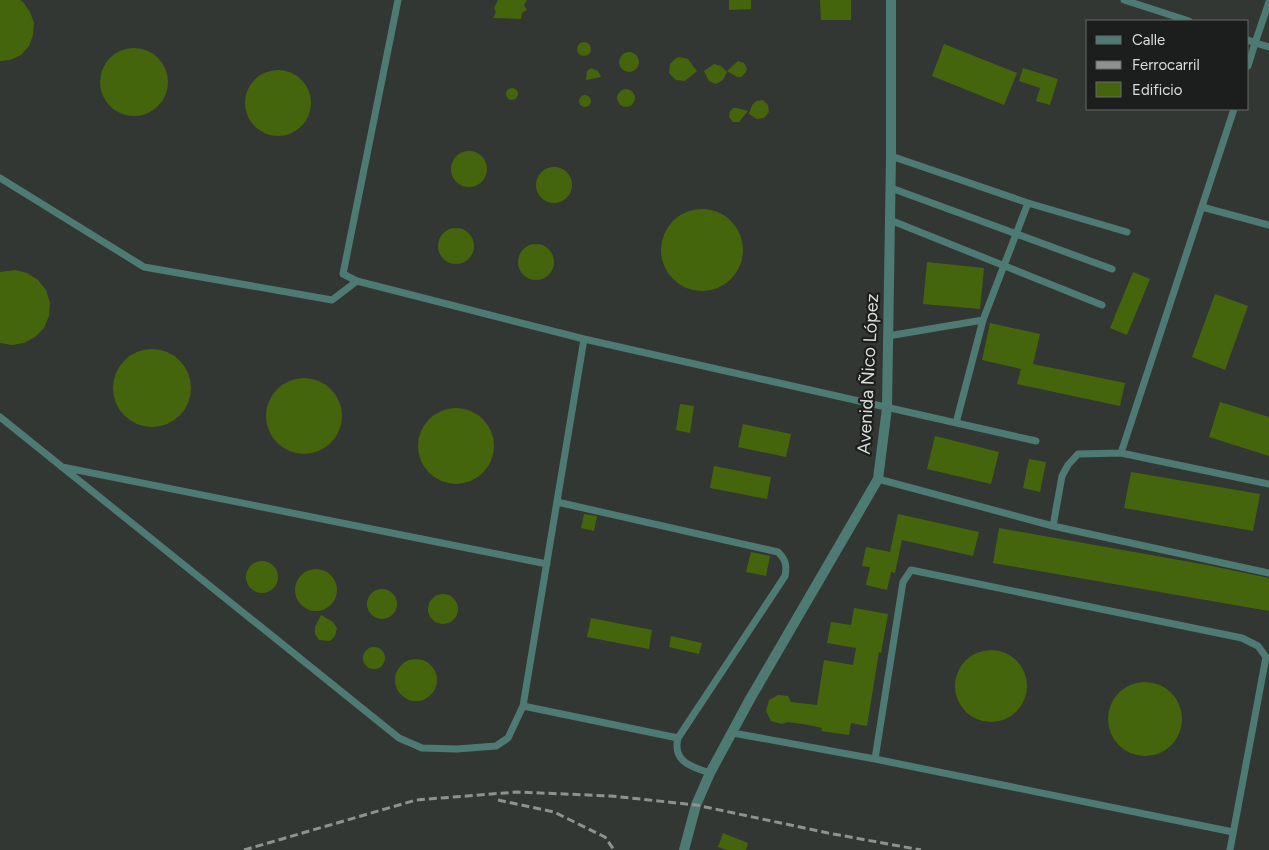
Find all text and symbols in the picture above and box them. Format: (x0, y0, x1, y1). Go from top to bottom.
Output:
legend (1086, 20, 1249, 110)
text: Calle (1132, 31, 1165, 49)
text: Ferrocarril (1132, 56, 1200, 74)
text: Edificio (1132, 81, 1183, 99)
street label: Avenida Ñico López (853, 293, 883, 455)

